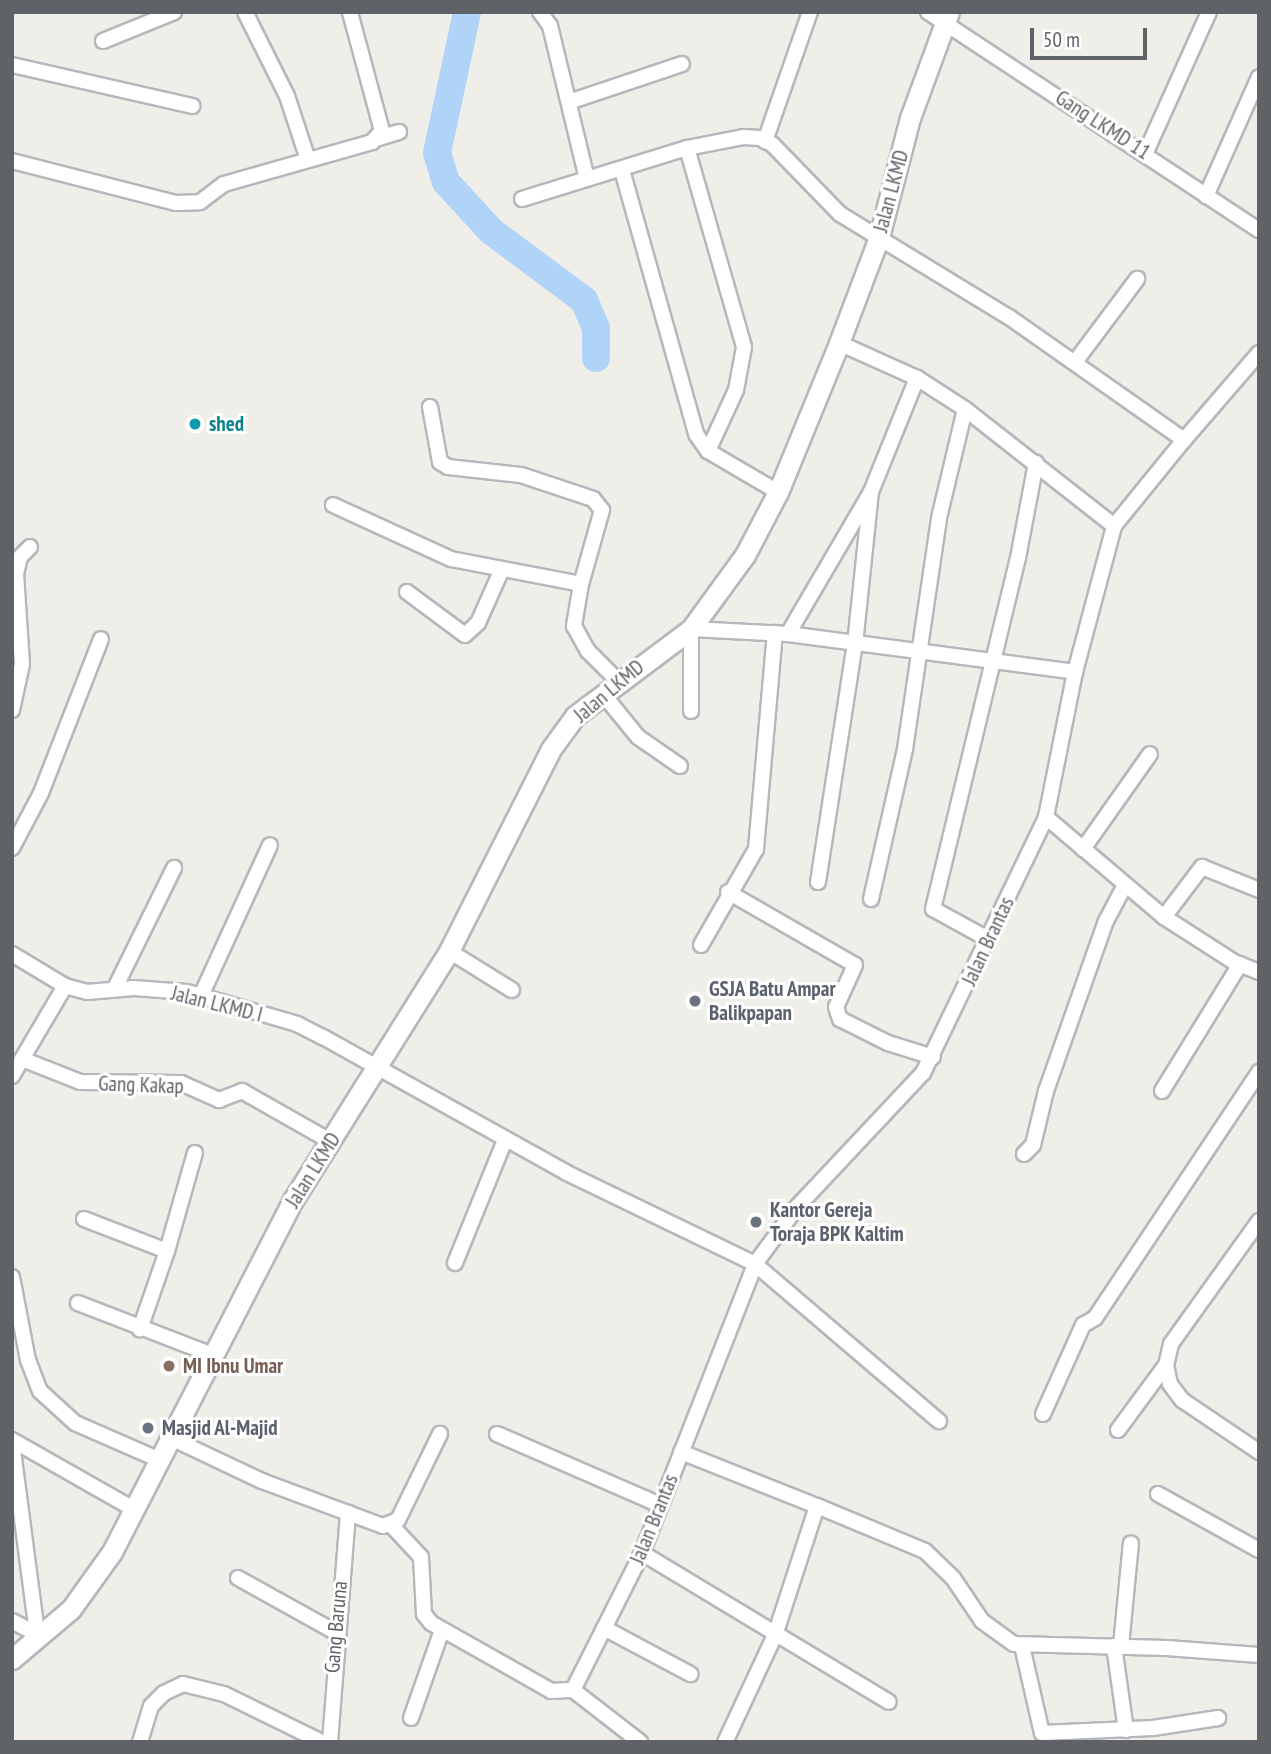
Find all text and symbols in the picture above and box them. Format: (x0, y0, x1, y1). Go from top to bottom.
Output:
scale bar (1033, 14, 1150, 58)
text: 50 m (1043, 26, 1080, 53)
street label: Gang LKMD 11 (1051, 85, 1155, 165)
street label: Jalan LKMD (868, 147, 914, 235)
place label: shed (209, 411, 244, 437)
marker: shed (187, 416, 203, 432)
street label: Jalan LKMD (569, 654, 649, 728)
street label: Jalan Brantas (957, 893, 1019, 989)
place label: GSJA Batu Ampar Balikpapan (709, 976, 837, 1026)
street label: Jalan LKMD I (169, 980, 265, 1028)
marker: GSJA Batu Ampar Balikpapan (687, 993, 703, 1009)
street label: Gang Kakap (98, 1071, 184, 1099)
street label: Jalan LKMD (280, 1128, 346, 1212)
place label: Kantor Gereja Toraja BPK Kaltim (770, 1197, 904, 1247)
marker: Kantor Gereja Toraja BPK Kaltim (748, 1214, 764, 1230)
place label: MI Ibnu Umar (183, 1353, 283, 1379)
marker: MI Ibnu Umar (161, 1358, 177, 1374)
place label: Masjid Al-Majid (162, 1415, 278, 1441)
marker: Masjid Al-Majid (140, 1420, 156, 1436)
street label: Jalan Brantas (625, 1470, 683, 1568)
street label: Gang Baruna (319, 1580, 353, 1674)

